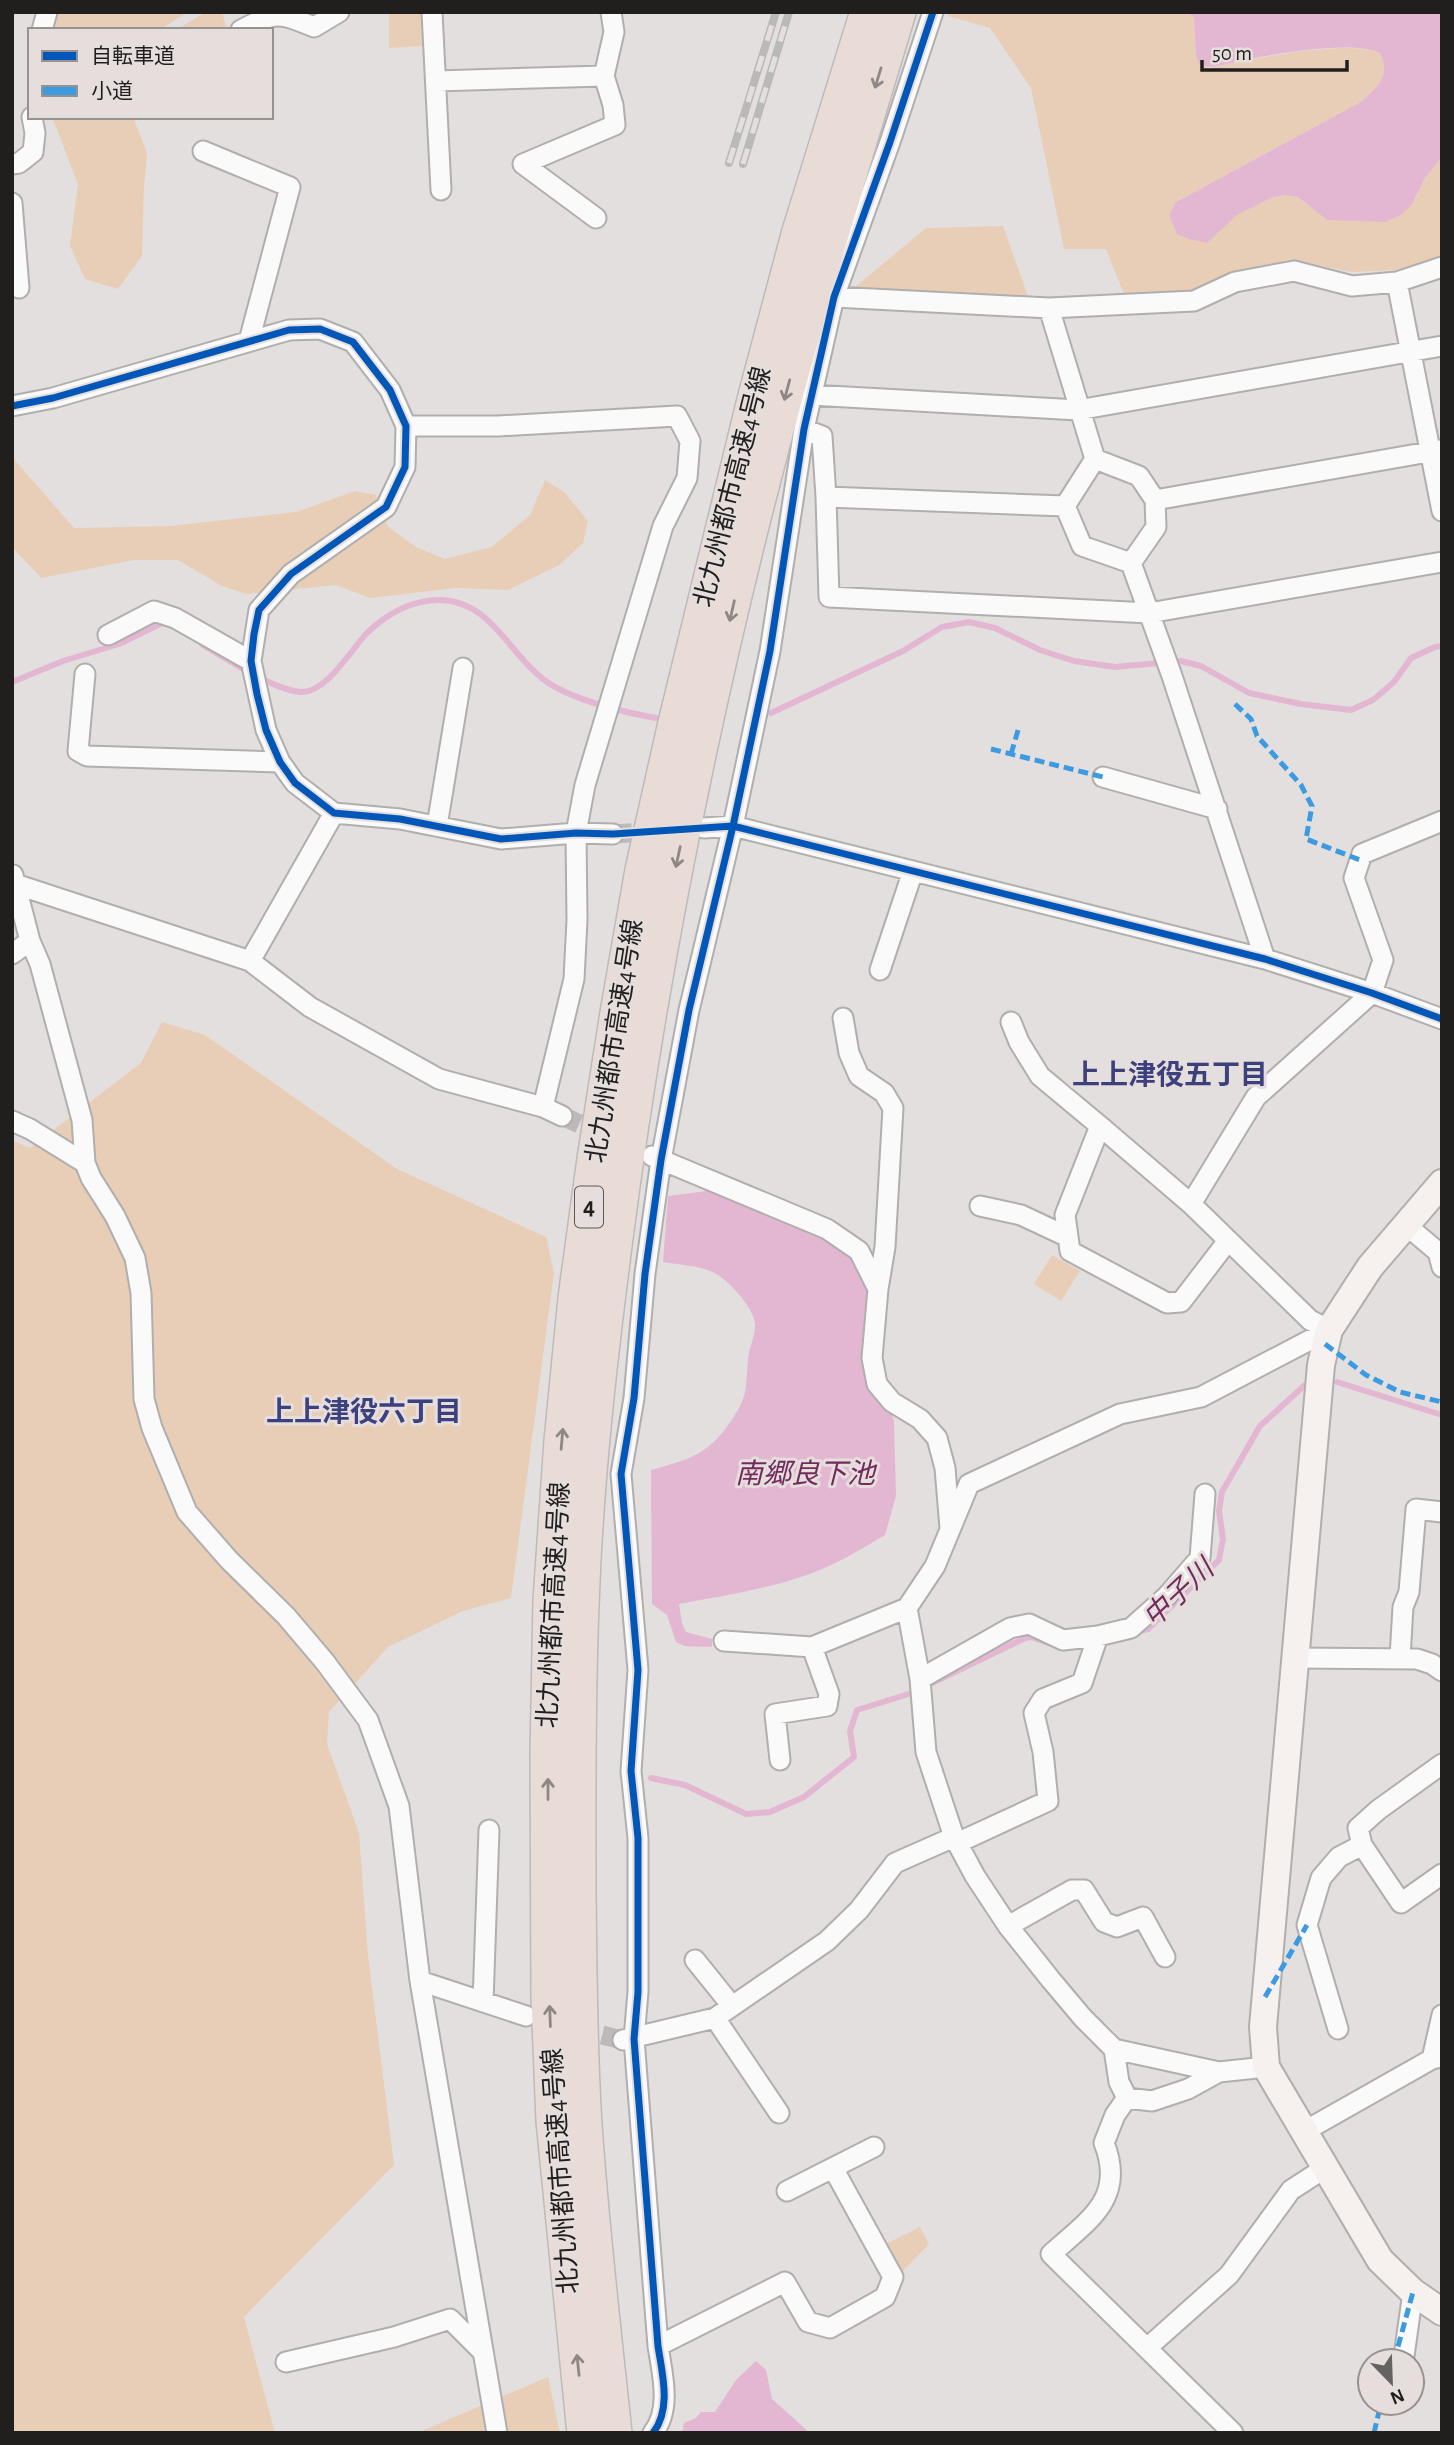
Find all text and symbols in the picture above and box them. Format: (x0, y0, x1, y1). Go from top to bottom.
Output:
legend (28, 28, 273, 119)
scale bar (1202, 28, 1347, 72)
text: 50 m (1212, 43, 1252, 64)
text: 自転車道 (91, 45, 175, 67)
one-way arrow (871, 66, 884, 88)
text: 小道 (91, 80, 133, 102)
street label: 北九州都市高速4号線 (690, 364, 775, 610)
one-way arrow (780, 378, 793, 401)
one-way arrow (724, 599, 738, 622)
one-way arrow (670, 845, 684, 868)
street label: 北九州都市高速4号線 (582, 917, 647, 1165)
district label: 上上津役五丁目 (1072, 1060, 1268, 1090)
road number: 4 (575, 1186, 603, 1227)
district label: 上上津役六丁目 (266, 1397, 462, 1427)
one-way arrow (556, 1428, 569, 1451)
water label: 南郷良下池 (735, 1459, 878, 1489)
street label: 北九州都市高速4号線 (534, 1481, 573, 1729)
water label: 中子川 (1137, 1552, 1221, 1633)
one-way arrow (541, 1777, 555, 1800)
one-way arrow (543, 2005, 556, 2028)
street label: 北九州都市高速4号線 (538, 2047, 583, 2295)
north arrow (1356, 2347, 1426, 2417)
one-way arrow (571, 2354, 584, 2377)
text: N (1387, 2385, 1407, 2408)

